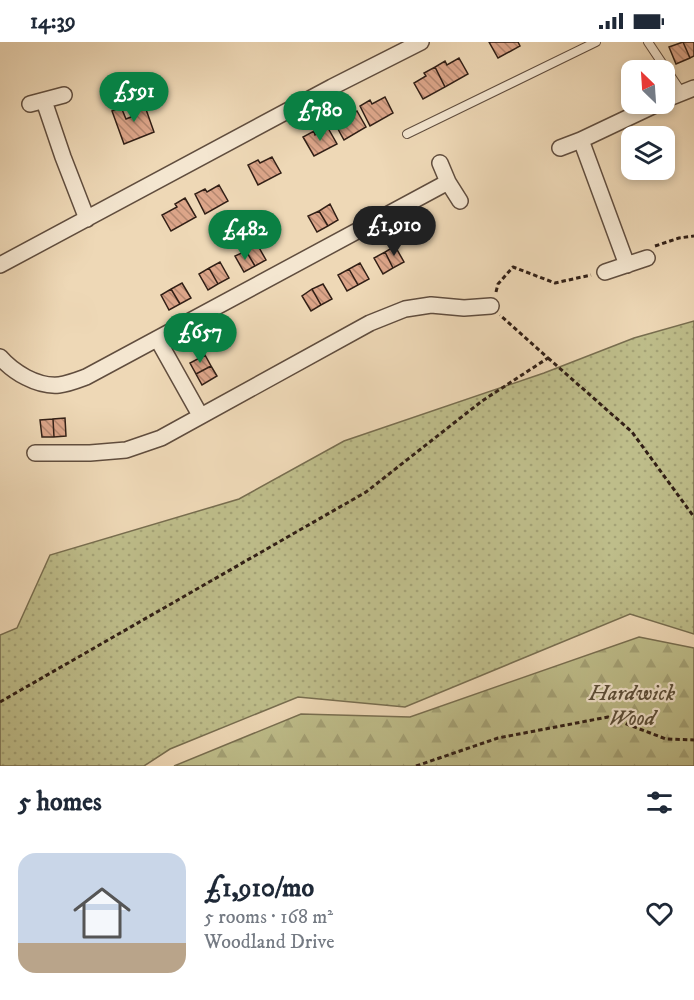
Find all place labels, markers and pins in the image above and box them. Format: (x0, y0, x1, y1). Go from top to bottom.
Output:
pin: £591 (98, 72, 170, 123)
pin: £780 (284, 91, 356, 142)
pin: £1,910 (345, 206, 443, 257)
pin: £482 (209, 210, 281, 261)
pin: £657 (164, 313, 236, 364)

